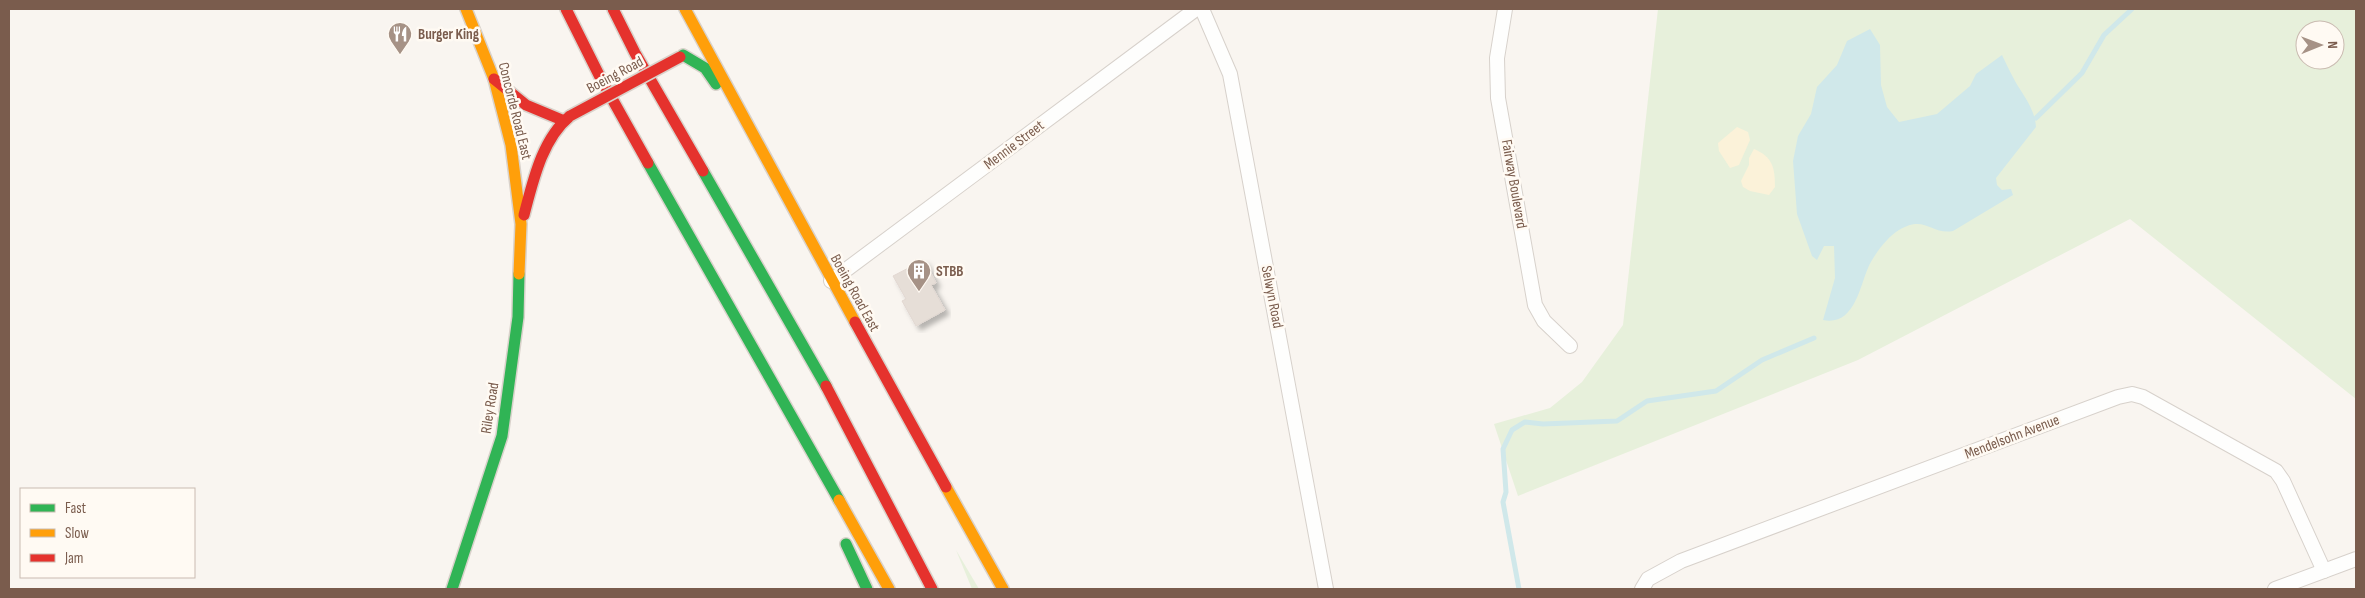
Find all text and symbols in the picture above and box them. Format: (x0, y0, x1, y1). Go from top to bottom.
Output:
north arrow (2295, 20, 2345, 70)
restaurant icon: Burger King (387, 21, 413, 55)
place label: Burger King (418, 25, 480, 44)
text: N (2324, 41, 2341, 49)
street label: Boeing Road (583, 52, 647, 98)
street label: Concorde Road East (494, 60, 536, 162)
street label: Mennie Street (980, 116, 1048, 174)
street label: Fairway Boulevard (1497, 138, 1531, 230)
street label: Boeing Road East (826, 251, 884, 335)
building icon: STBB (906, 258, 932, 292)
place label: STBB (936, 262, 963, 281)
street label: Selwyn Road (1257, 264, 1287, 330)
street label: Riley Road (477, 381, 503, 435)
street label: Mendelsohn Avenue (1962, 410, 2062, 464)
legend (20, 488, 195, 578)
text: Fast (65, 499, 87, 518)
text: Slow (65, 524, 89, 543)
text: Jam (64, 549, 83, 568)

